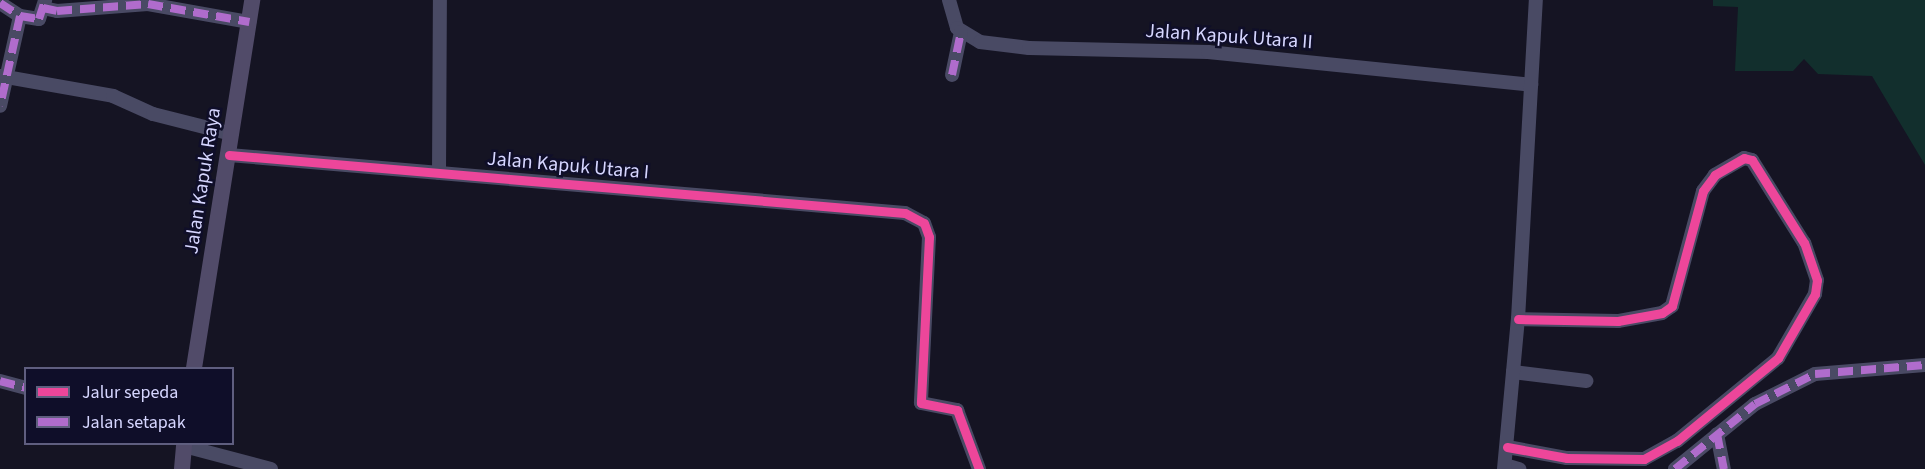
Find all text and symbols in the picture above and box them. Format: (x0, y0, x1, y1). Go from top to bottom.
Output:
street label: Jalan Kapuk Utara II (1145, 19, 1313, 55)
street label: Jalan Kapuk Raya (180, 106, 226, 256)
street label: Jalan Kapuk Utara I (486, 147, 650, 185)
legend (24, 367, 234, 445)
text: Jalur sepeda (82, 380, 178, 405)
text: Jalan setapak (82, 410, 186, 435)

